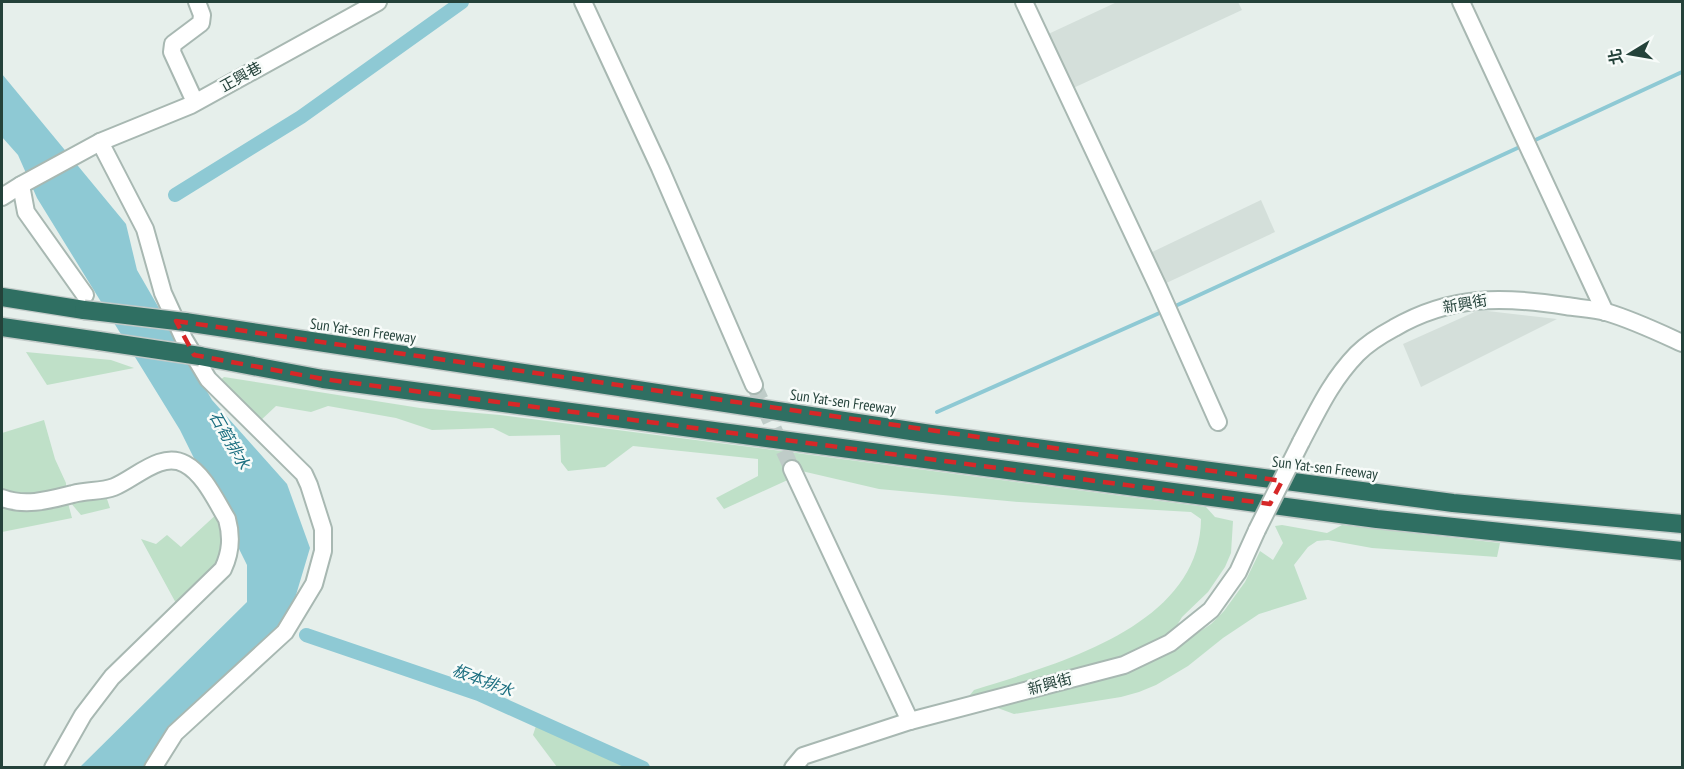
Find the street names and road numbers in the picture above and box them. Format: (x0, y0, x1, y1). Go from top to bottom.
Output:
street label: 正興巷 (216, 57, 265, 96)
street label: 新興街 (1441, 290, 1489, 317)
street label: Sun Yat-sen Freeway (309, 314, 417, 347)
street label: Sun Yat-sen Freeway (789, 385, 897, 418)
street label: Sun Yat-sen Freeway (1271, 452, 1379, 483)
street label: 新興街 (1026, 669, 1074, 699)

